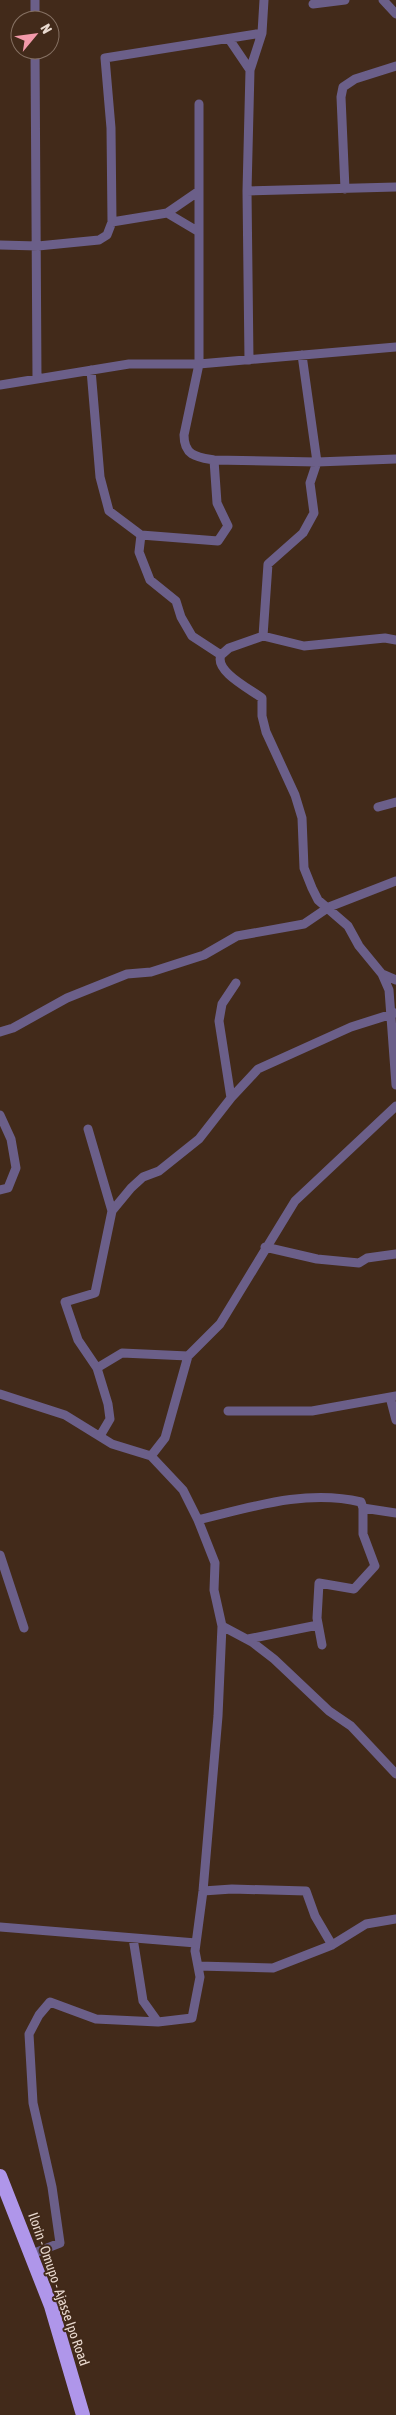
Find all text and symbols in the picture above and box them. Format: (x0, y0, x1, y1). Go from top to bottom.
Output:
north arrow (10, 10, 60, 60)
text: N (37, 21, 55, 36)
street label: Ilorin - Omupo - Ajasse Ipo Road (25, 2210, 93, 2368)

